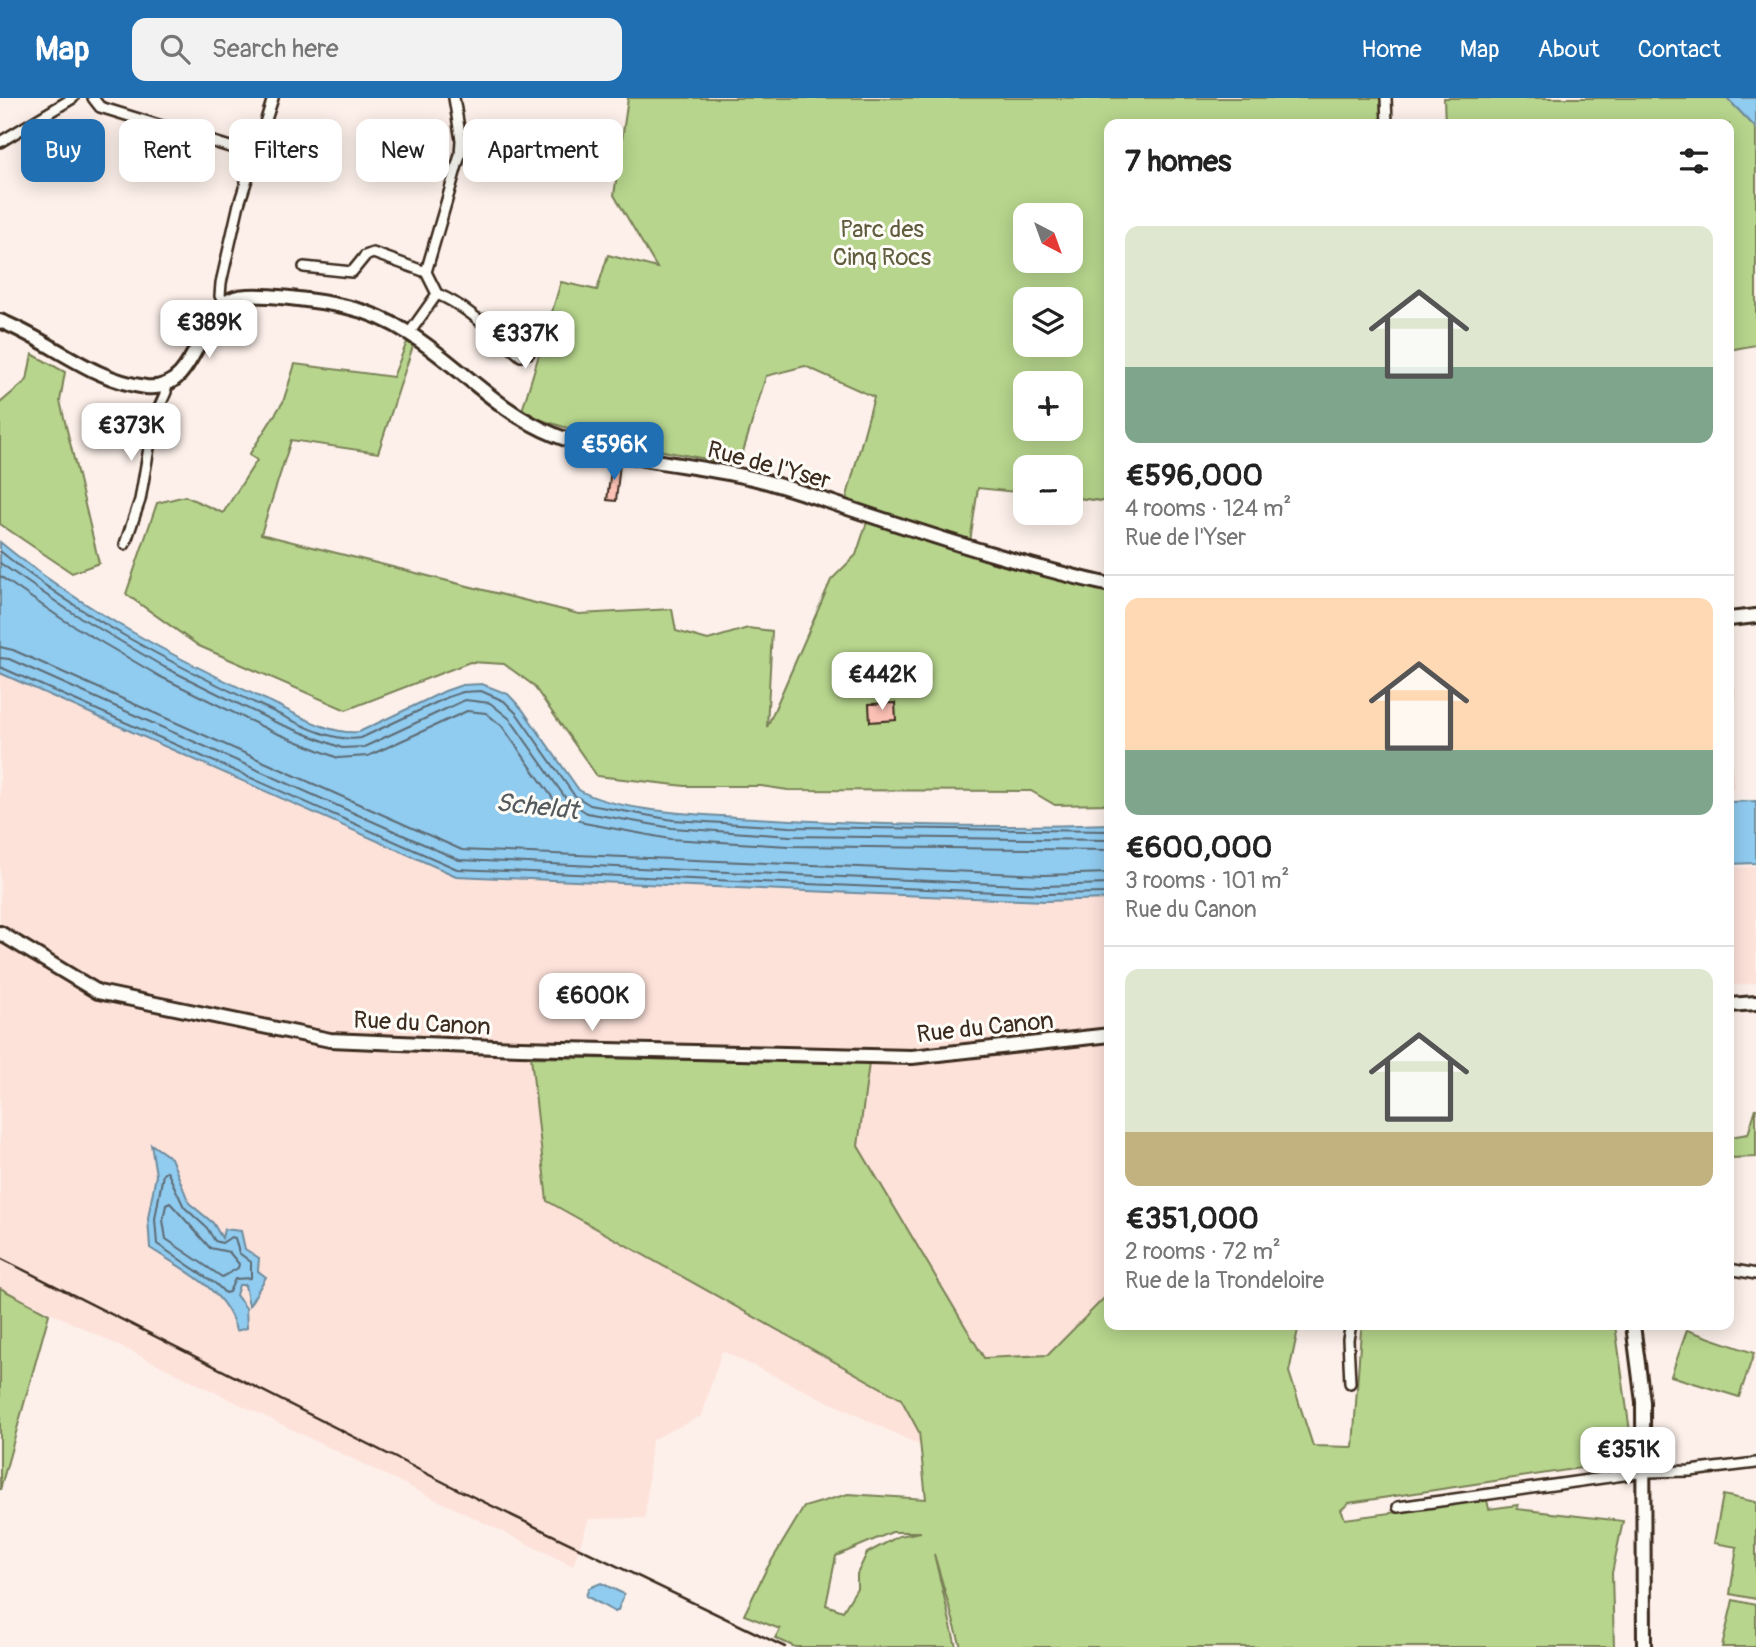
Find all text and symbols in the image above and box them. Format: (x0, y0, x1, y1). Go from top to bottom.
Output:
search box (132, 18, 622, 81)
text: Map (35, 29, 90, 70)
icon: search (156, 30, 194, 68)
text: Search here (212, 33, 339, 65)
text: Home (1361, 35, 1422, 64)
text: Map (1460, 35, 1500, 64)
text: About (1538, 35, 1600, 64)
text: Contact (1638, 35, 1721, 64)
chip: Buy (21, 119, 105, 182)
chip: Rent (119, 119, 215, 182)
chip: Filters (229, 119, 342, 182)
chip: New (356, 119, 449, 182)
chip: Apartment (463, 119, 623, 182)
icon: filters (1675, 142, 1713, 180)
text: 7 homes (1125, 143, 1232, 180)
north arrow (1013, 203, 1083, 273)
map controls (1013, 203, 1083, 525)
park label: Parc des Cinq Rocs (833, 215, 932, 272)
icon: home (1356, 271, 1482, 397)
button: layers (1013, 287, 1083, 357)
pin: €389K (160, 300, 258, 360)
text: €389K (176, 308, 242, 337)
pin: €337K (476, 312, 574, 371)
text: €337K (492, 319, 558, 348)
button: + (1013, 371, 1083, 441)
pin: €373K (82, 404, 180, 463)
text: €373K (98, 411, 164, 440)
pin: €596K (565, 422, 663, 482)
text: €596K (581, 430, 647, 459)
street label: Rue de l'Yser (704, 435, 834, 496)
button: − (1013, 455, 1083, 525)
text: €596,000 (1125, 457, 1263, 494)
text: 4 rooms · 124 m² (1125, 494, 1291, 523)
text: Rue de l'Yser (1125, 523, 1246, 552)
icon: home (1356, 643, 1482, 769)
pin: €442K (833, 652, 931, 712)
text: €442K (848, 660, 916, 689)
water label: Scheldt (494, 787, 582, 827)
text: €600,000 (1125, 829, 1272, 866)
text: 3 rooms · 101 m² (1125, 866, 1289, 895)
text: Rue du Canon (1125, 895, 1257, 924)
pin: €600K (543, 974, 641, 1033)
text: €600K (555, 981, 629, 1010)
street label: Rue du Canon (353, 1005, 491, 1042)
street label: Rue du Canon (915, 1006, 1055, 1049)
icon: home (1356, 1014, 1482, 1140)
text: €351,000 (1125, 1200, 1259, 1237)
text: 2 rooms · 72 m² (1125, 1237, 1281, 1266)
text: Rue de la Trondeloire (1125, 1266, 1324, 1295)
pin: €351K (1579, 1428, 1677, 1487)
text: €351K (1596, 1435, 1660, 1464)

